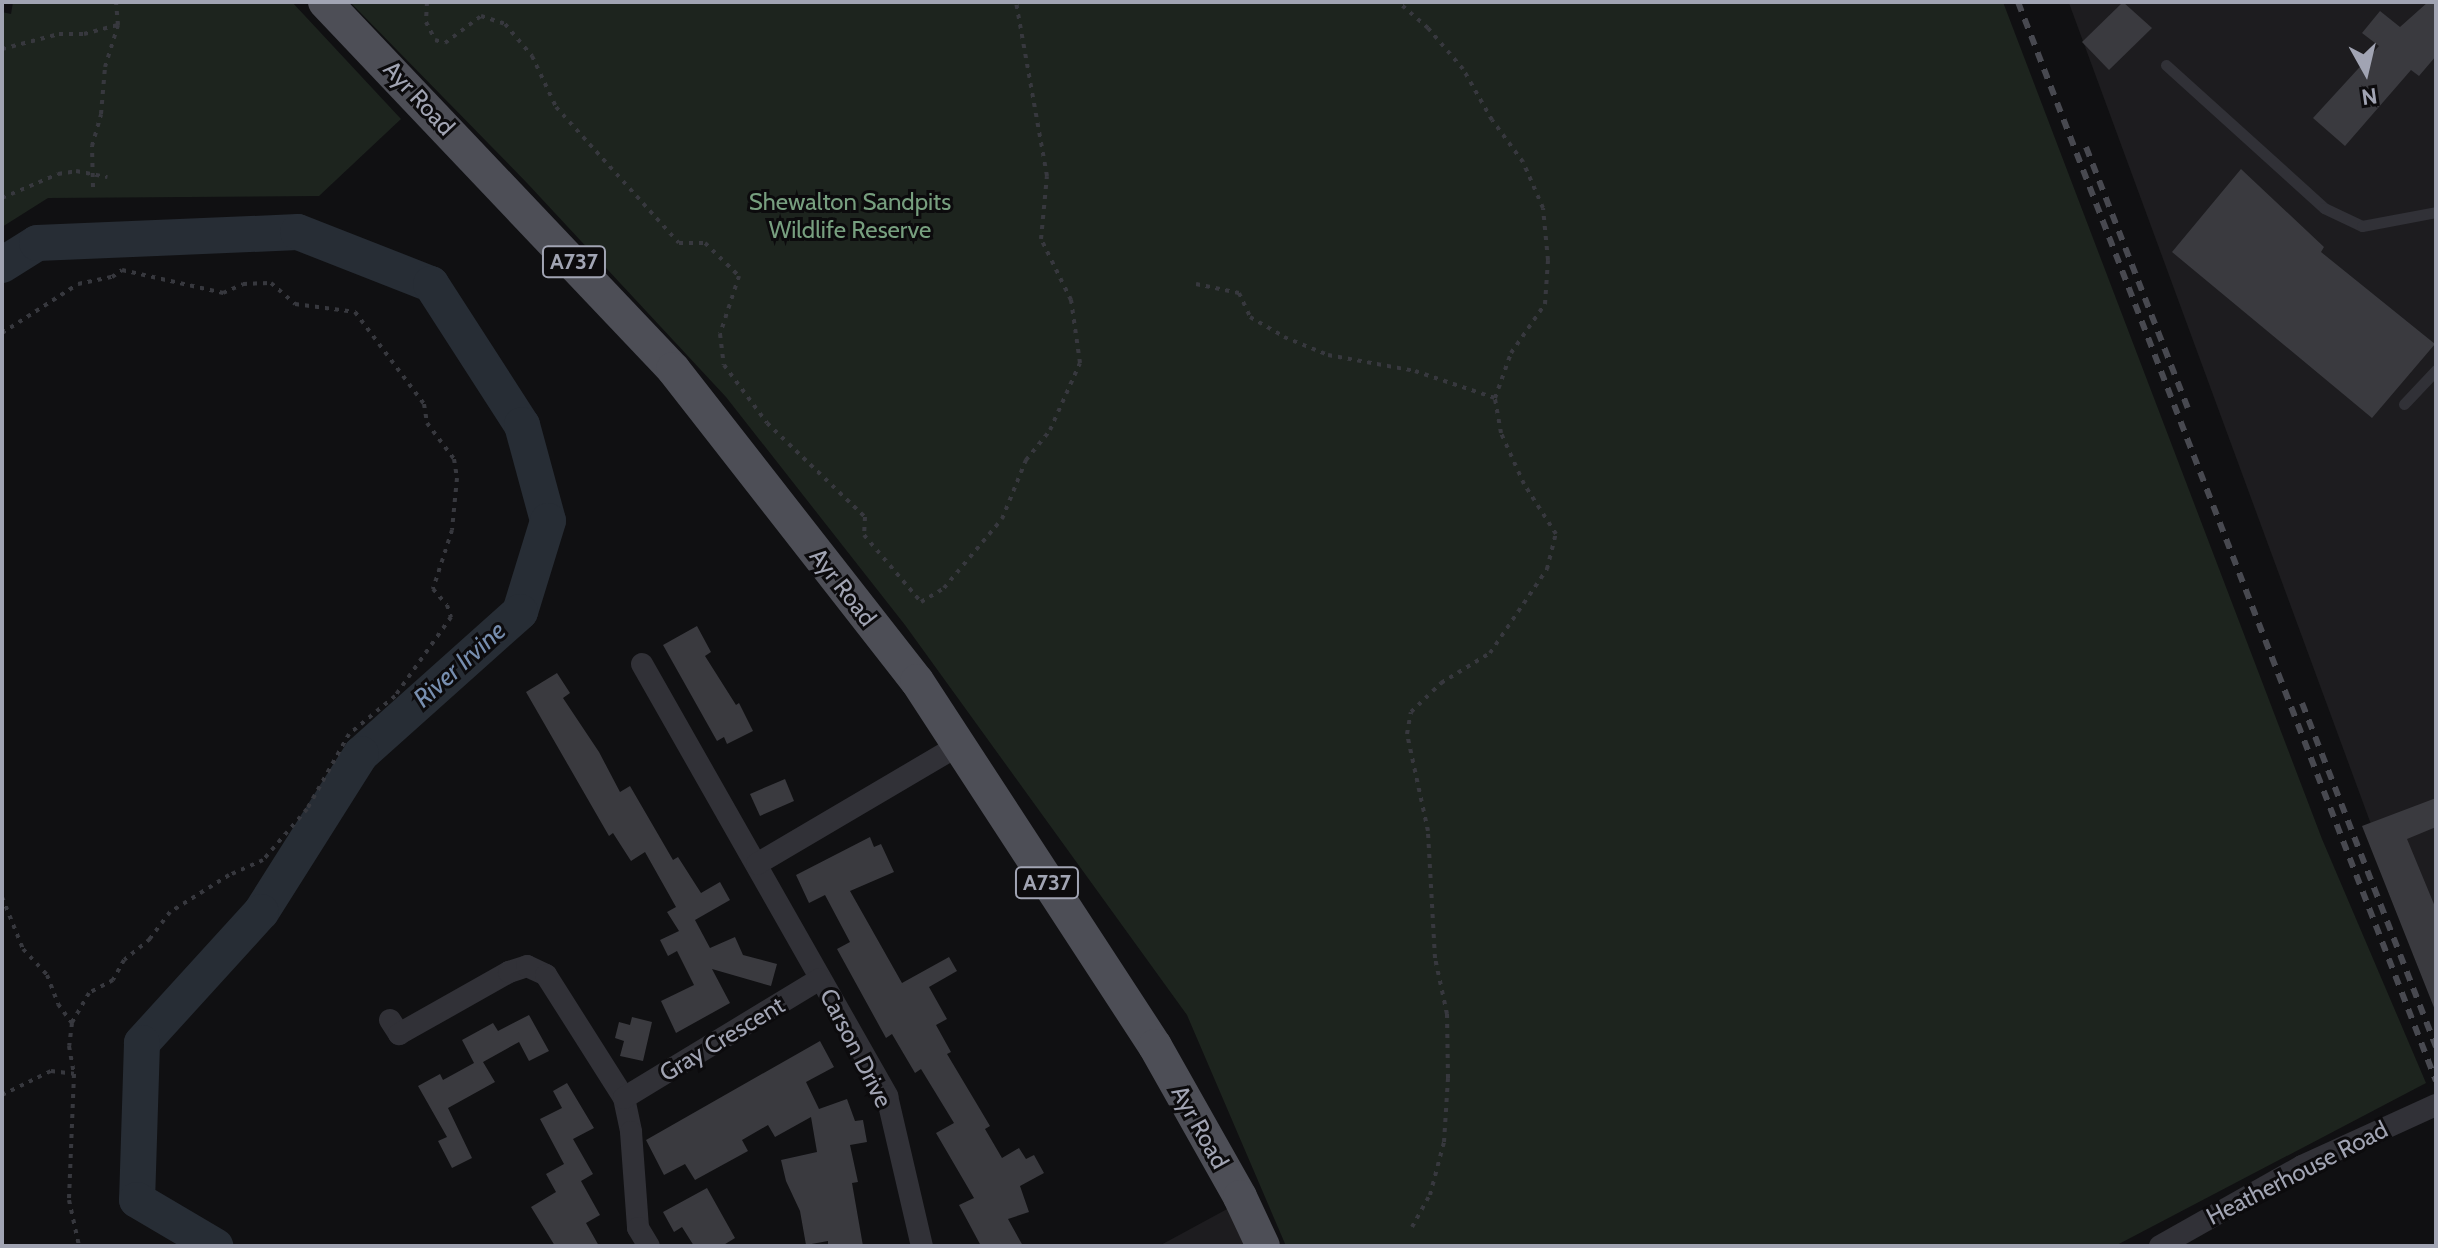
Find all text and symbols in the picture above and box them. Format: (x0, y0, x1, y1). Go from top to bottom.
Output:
north arrow (2326, 32, 2406, 112)
street label: Ayr Road (377, 55, 461, 141)
text: N (2360, 82, 2379, 111)
park label: Shewalton Sandpits Wildlife Reserve (749, 188, 951, 244)
road number: A737 (540, 244, 608, 280)
street label: Ayr Road (804, 542, 882, 632)
water label: River Irvine (408, 616, 512, 714)
road number: A737 (1013, 865, 1081, 901)
street label: Carson Drive (814, 984, 898, 1112)
street label: Gray Crescent (654, 991, 790, 1087)
street label: Ayr Road (1165, 1080, 1235, 1174)
street label: Heatherhouse Road (2202, 1115, 2392, 1231)

